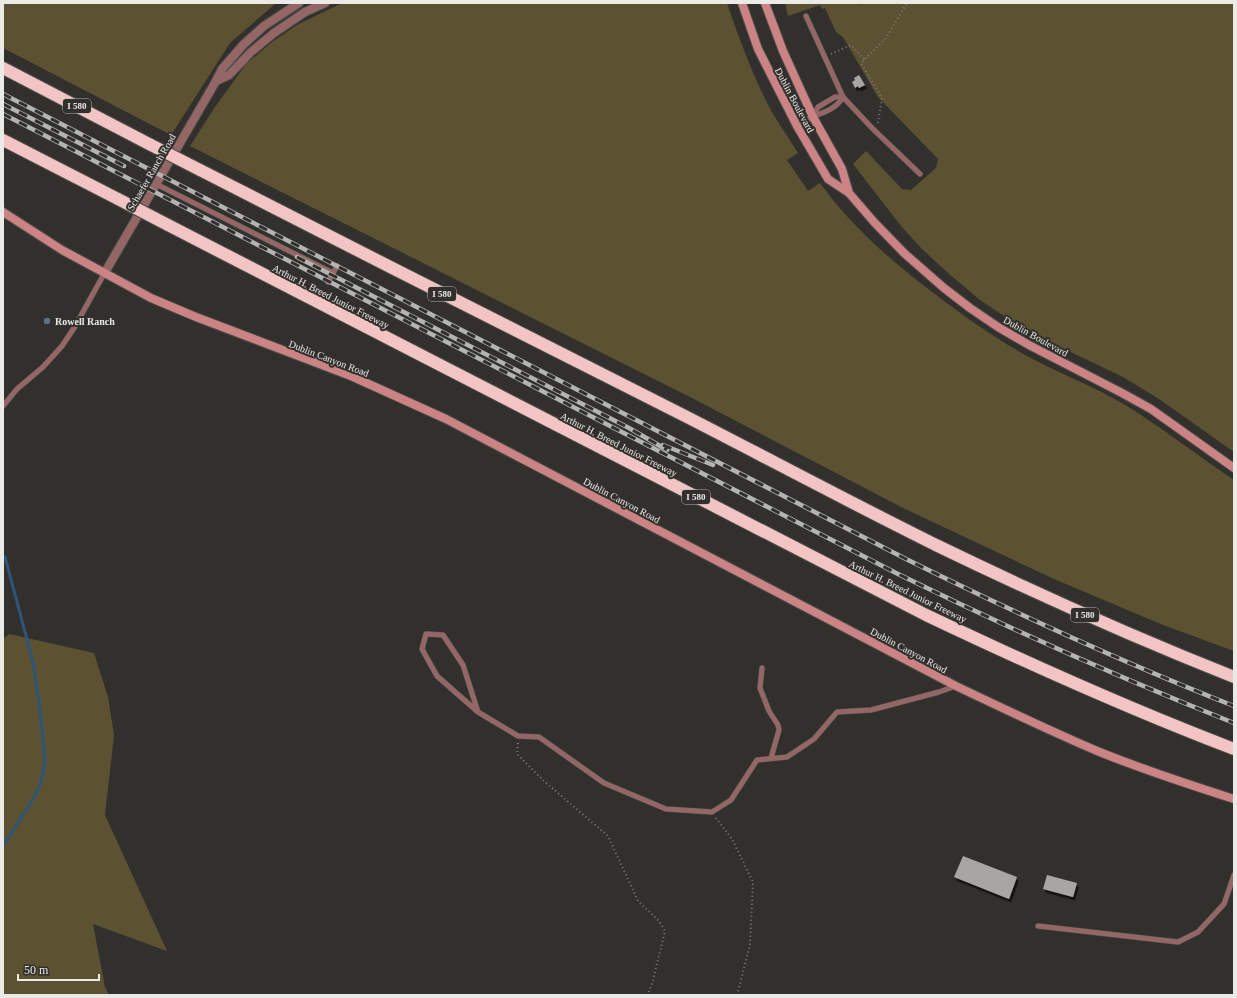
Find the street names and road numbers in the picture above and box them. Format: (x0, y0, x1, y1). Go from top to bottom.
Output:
street label: Dublin Boulevard (773, 66, 816, 135)
road number: I 580 (63, 99, 91, 113)
street label: Schaefer Ranch Road (125, 132, 178, 213)
street label: Arthur H. Breed Junior Freeway (270, 262, 391, 331)
road number: I 580 (428, 287, 456, 301)
street label: Dublin Boulevard (1002, 314, 1070, 359)
street label: Dublin Canyon Road (287, 338, 370, 379)
street label: Arthur H. Breed Junior Freeway (558, 410, 679, 479)
street label: Dublin Canyon Road (582, 476, 662, 525)
road number: I 580 (682, 490, 710, 504)
street label: Arthur H. Breed Junior Freeway (847, 558, 968, 625)
road number: I 580 (1071, 608, 1099, 622)
street label: Dublin Canyon Road (869, 626, 949, 675)

